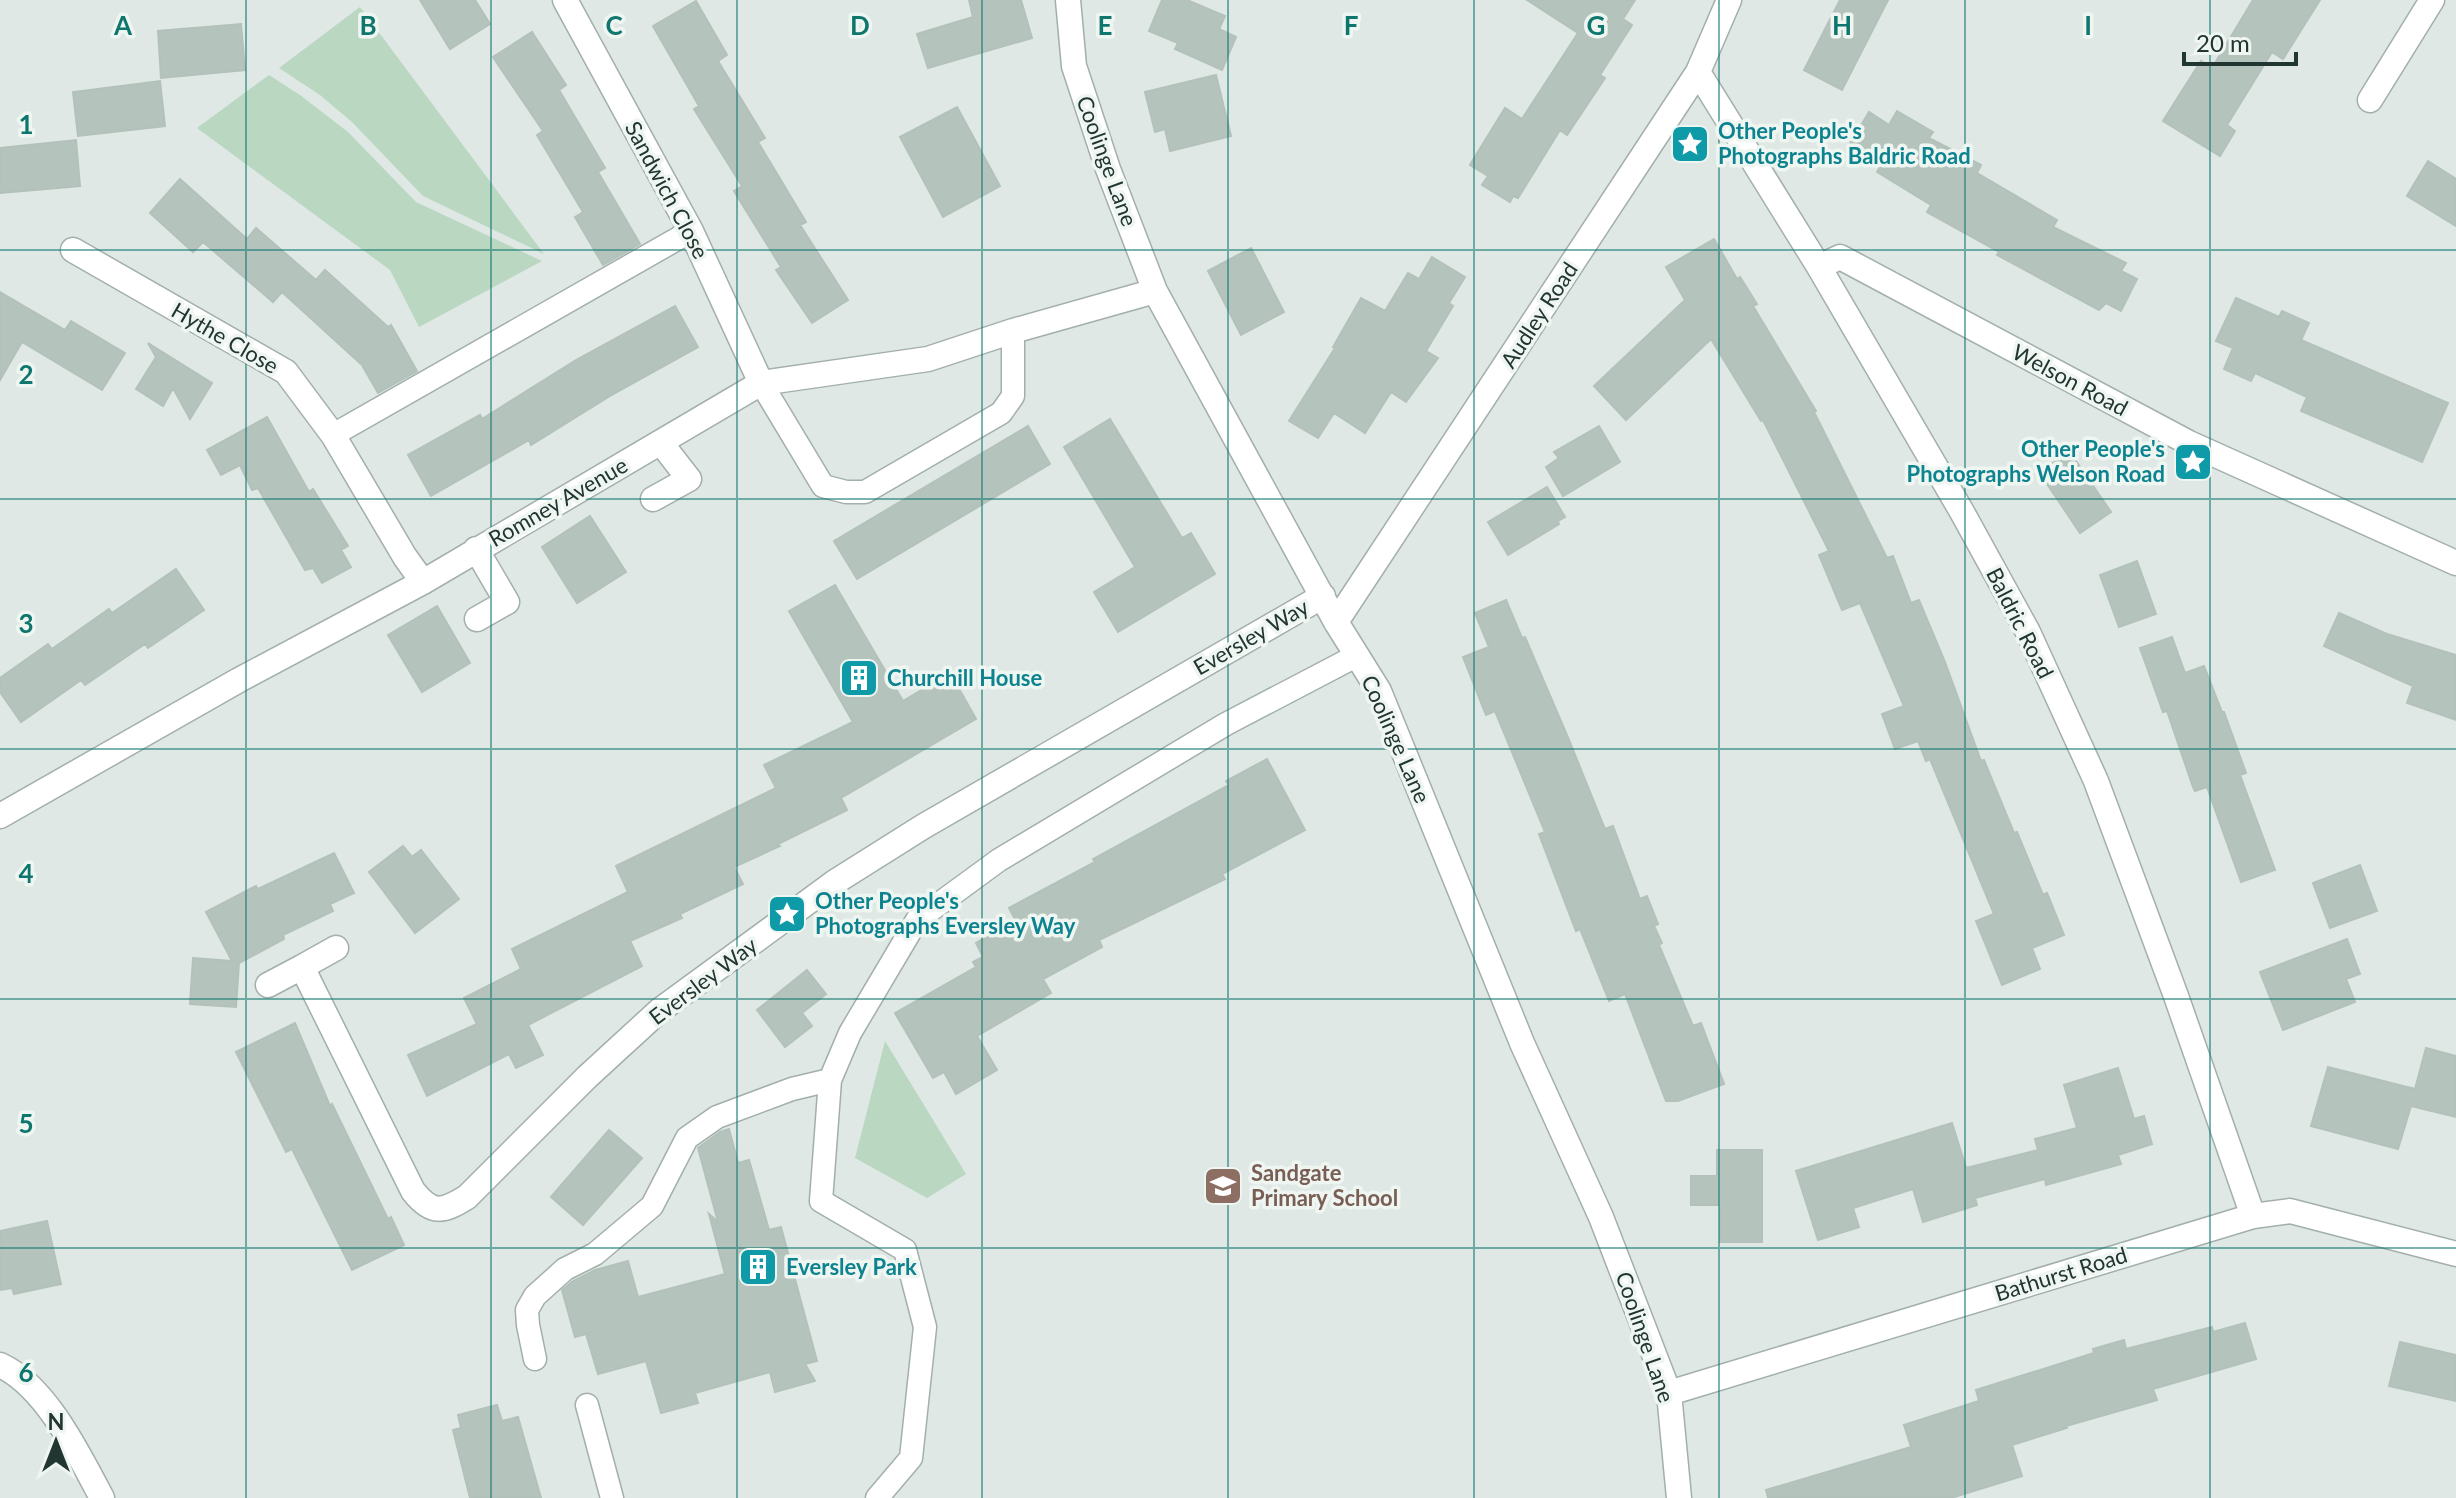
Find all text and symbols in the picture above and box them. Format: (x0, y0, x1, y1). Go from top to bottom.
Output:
text: A (113, 9, 133, 41)
text: B (359, 9, 377, 41)
text: C (605, 9, 623, 41)
text: D (850, 9, 870, 41)
text: E (1098, 9, 1112, 41)
text: F (1344, 9, 1358, 41)
text: G (1587, 9, 1605, 41)
text: H (1832, 9, 1852, 41)
text: I (2084, 9, 2092, 41)
scale bar (2184, 16, 2296, 66)
text: 20 m (2196, 28, 2250, 57)
street label: Coolinge Lane (1071, 92, 1144, 230)
text: 1 (18, 108, 34, 140)
street label: Sandwich Close (620, 116, 715, 263)
place label: Other People's Photographs Baldric Road (1718, 117, 1971, 169)
place icon: Other People's Photographs Baldric Road (1669, 123, 1711, 165)
street label: Audley Road (1494, 257, 1583, 373)
street label: Hythe Close (167, 296, 283, 379)
street label: Welson Road (2008, 338, 2133, 421)
text: 2 (18, 358, 34, 390)
place label: Other People's Photographs Welson Road (1907, 435, 2165, 487)
place icon: Other People's Photographs Welson Road (2172, 441, 2214, 483)
street label: Romney Avenue (484, 451, 632, 552)
street label: Baldric Road (1981, 563, 2060, 683)
street label: Eversley Way (1188, 592, 1314, 680)
text: 3 (18, 607, 34, 639)
building icon: Churchill House (838, 657, 880, 699)
place label: Churchill House (887, 664, 1042, 691)
street label: Coolinge Lane (1356, 671, 1437, 807)
text: 4 (18, 857, 34, 889)
place label: Other People's Photographs Eversley Way (815, 887, 1076, 939)
place icon: Other People's Photographs Eversley Way (766, 893, 808, 935)
street label: Eversley Way (643, 931, 763, 1030)
text: 5 (18, 1107, 34, 1139)
place label: Sandgate Primary School (1251, 1159, 1398, 1211)
school or university icon: Sandgate Primary School (1202, 1165, 1244, 1207)
street label: Bathurst Road (1991, 1241, 2130, 1306)
building icon: Eversley Park (737, 1246, 779, 1288)
place label: Eversley Park (786, 1253, 917, 1280)
street label: Coolinge Lane (1610, 1268, 1681, 1406)
text: 6 (18, 1356, 34, 1388)
north arrow (16, 1402, 96, 1482)
text: N (48, 1408, 64, 1435)

